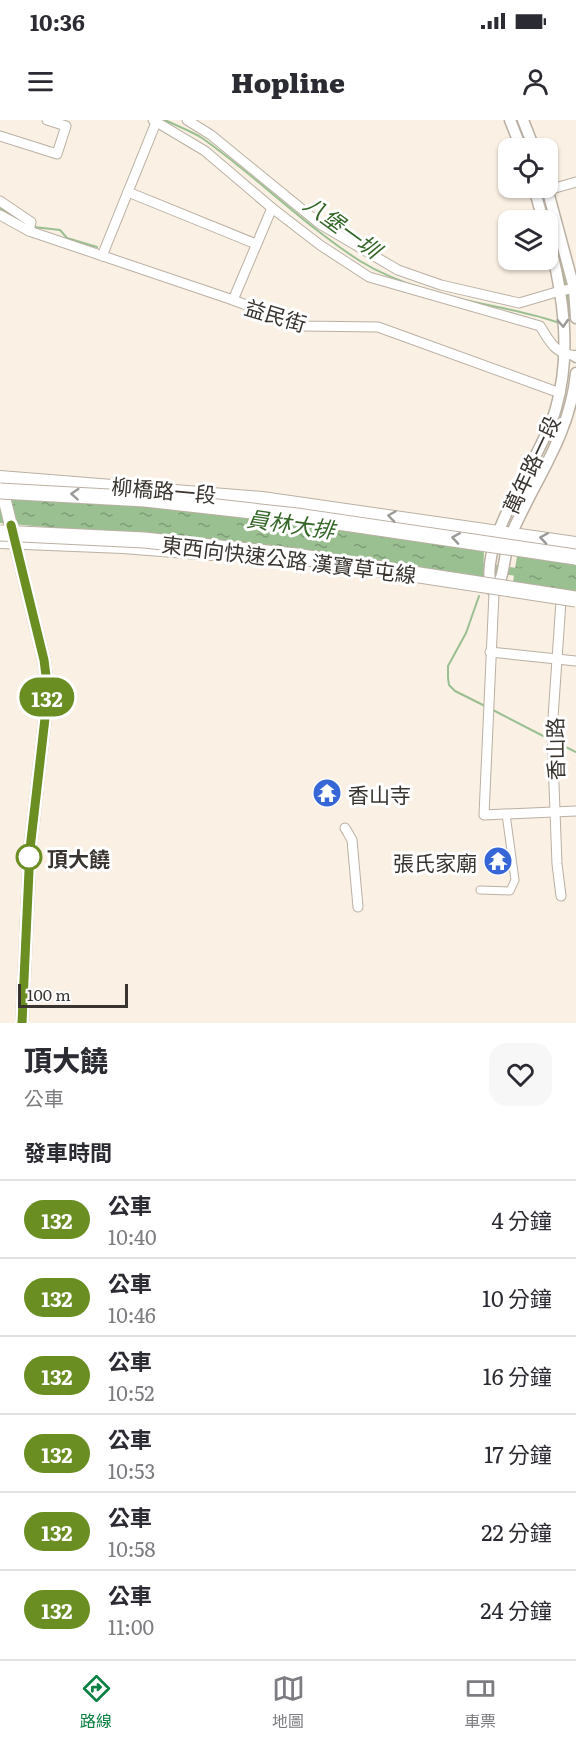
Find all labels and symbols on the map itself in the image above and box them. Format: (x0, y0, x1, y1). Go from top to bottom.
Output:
water label: 八堡一圳 (298, 187, 391, 267)
street label: 益民街 (241, 290, 311, 338)
one-way arrow (556, 319, 569, 328)
street label: 萬年路一段 (494, 410, 566, 518)
street label: 柳橋路一段 (110, 469, 218, 509)
one-way arrow (70, 488, 79, 501)
water label: 員林大排 (245, 501, 340, 546)
one-way arrow (387, 510, 396, 522)
street label: 東西向快速公路 漢寶草屯線 (160, 527, 418, 589)
one-way arrow (539, 532, 549, 545)
one-way arrow (451, 533, 461, 545)
line badge: 132 (12, 678, 82, 716)
street label: 香山路 (538, 717, 570, 781)
temple icon: 香山寺 (311, 777, 343, 809)
place label: 香山寺 (348, 778, 411, 809)
place label: 頂大饒 (47, 842, 110, 873)
marker: 頂大饒 (16, 844, 42, 870)
temple icon: 張氏家廟 (482, 845, 514, 877)
place label: 張氏家廟 (393, 846, 477, 877)
scale bar (18, 981, 128, 1008)

